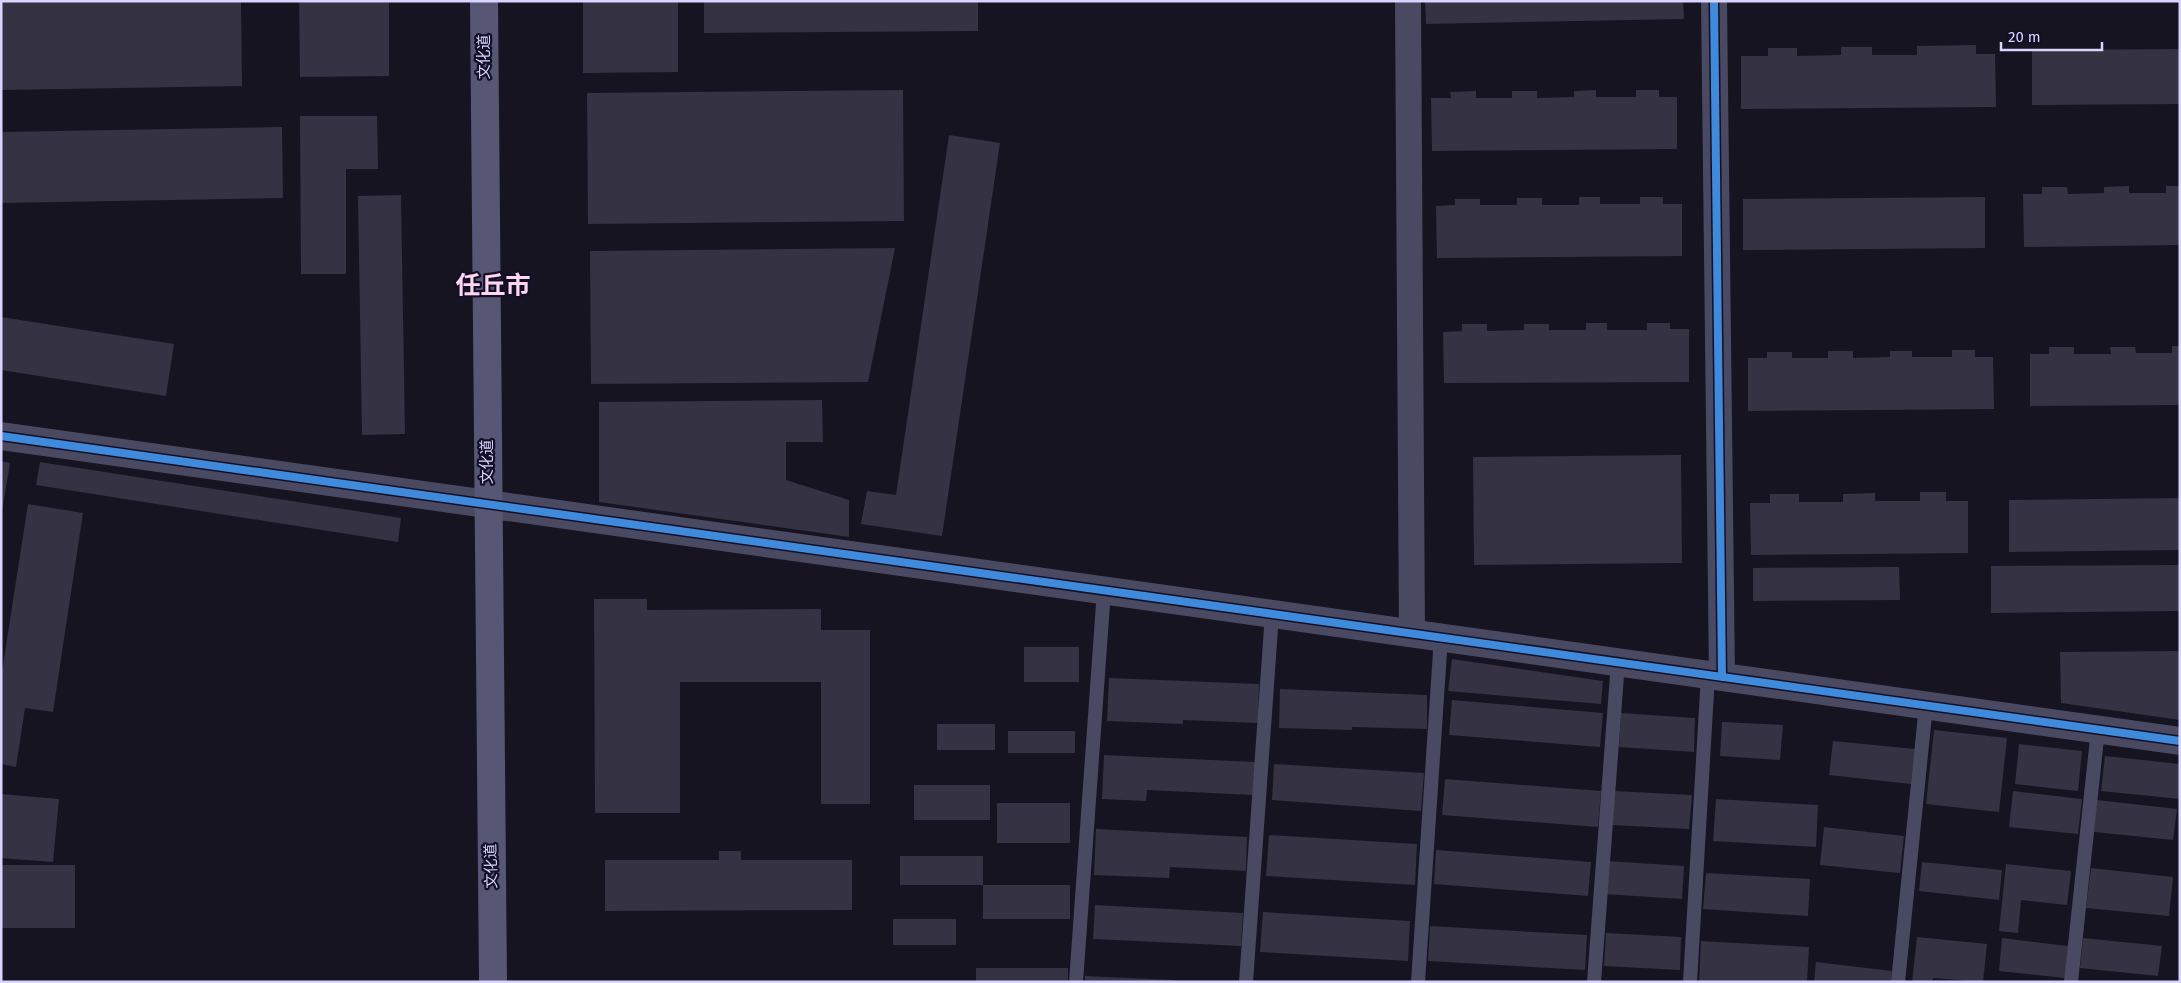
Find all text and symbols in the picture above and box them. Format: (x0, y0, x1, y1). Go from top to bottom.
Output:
scale bar (2001, 20, 2102, 52)
text: 20 m (2008, 28, 2041, 46)
street label: 文化道 (475, 34, 493, 80)
district label: 任丘市 (455, 271, 531, 301)
street label: 文化道 (478, 439, 496, 485)
street label: 文化道 (482, 843, 500, 889)

